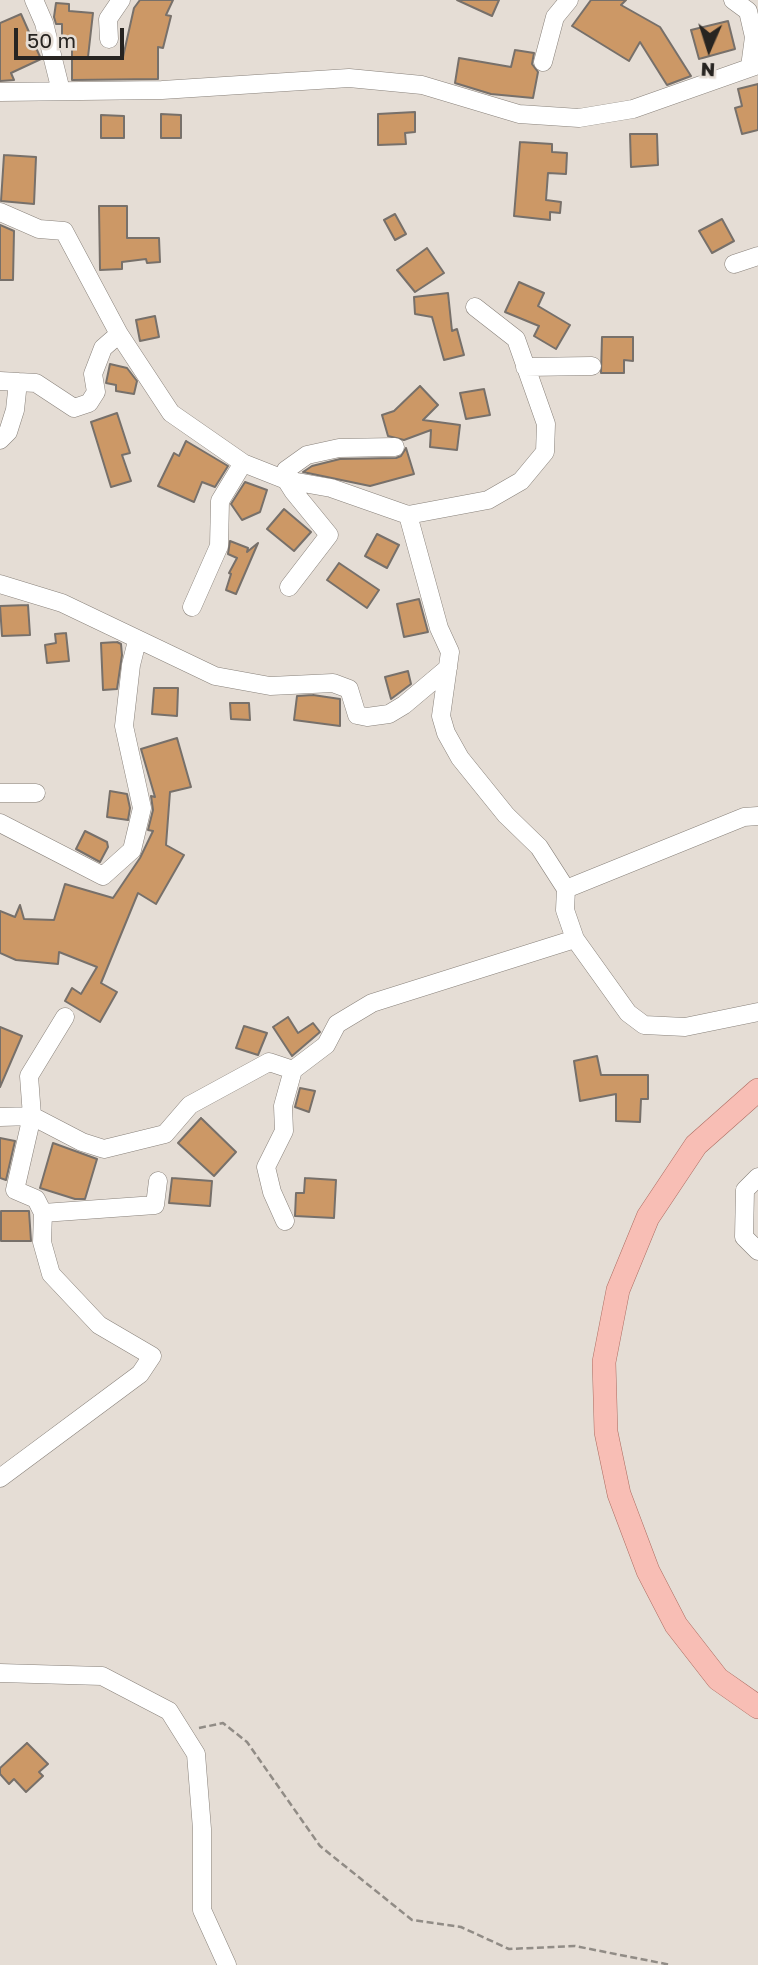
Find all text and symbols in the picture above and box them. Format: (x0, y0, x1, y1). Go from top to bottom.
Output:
scale bar (18, 14, 128, 58)
north arrow (674, 14, 744, 84)
text: 50 m (27, 27, 76, 53)
text: N (700, 59, 716, 82)

